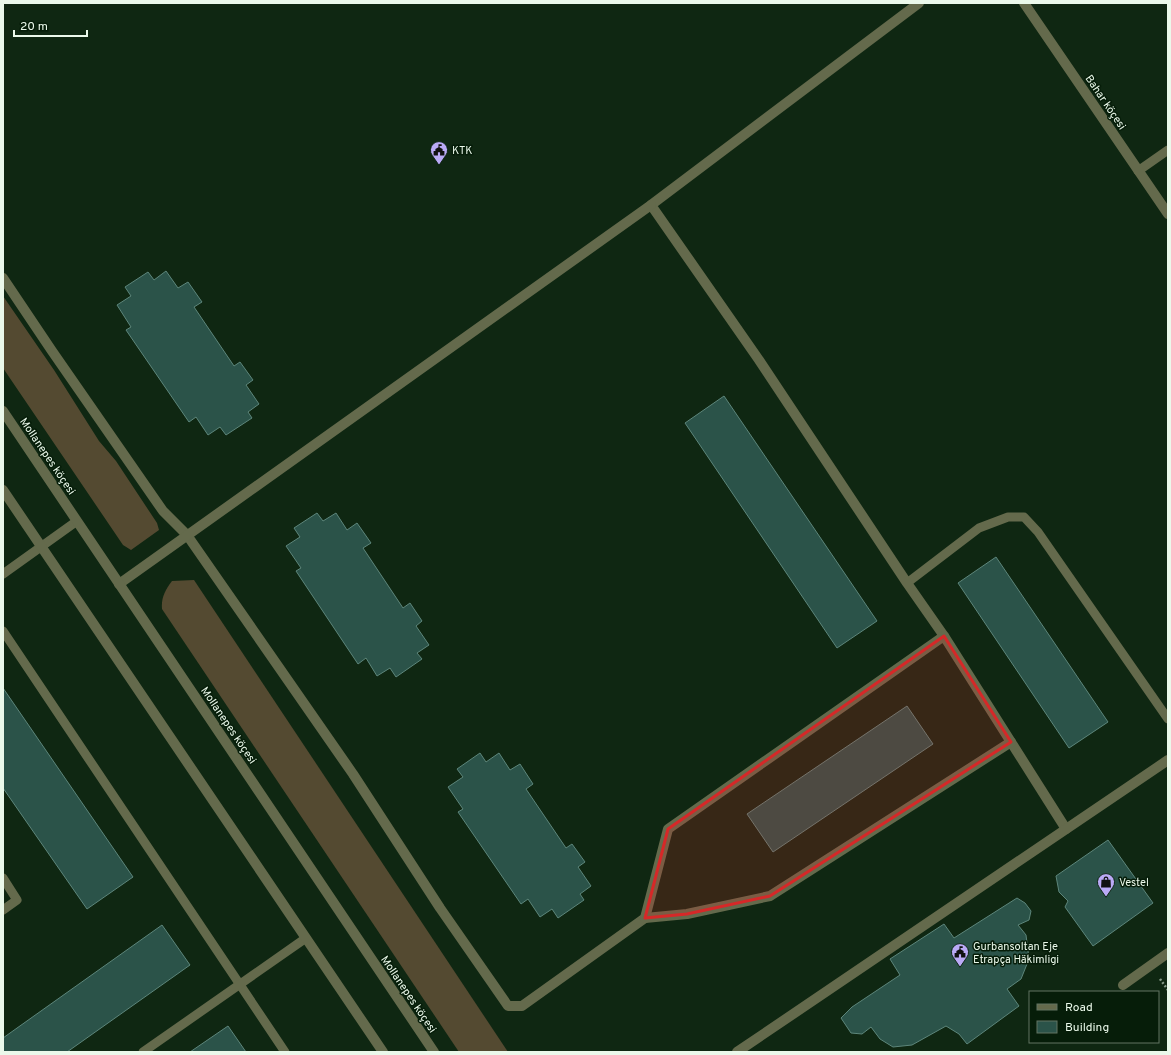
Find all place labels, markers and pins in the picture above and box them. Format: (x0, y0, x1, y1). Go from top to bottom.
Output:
public building icon: KTK (429, 140, 449, 165)
place label: KTK (452, 144, 473, 158)
shop icon: Vestel (1096, 872, 1116, 897)
place label: Vestel (1119, 876, 1149, 890)
place label: Gurbansoltan Eje Etrapça Häkimligi (973, 940, 1059, 967)
public building icon: Gurbansoltan Eje Etrapça Häkimligi (950, 942, 970, 967)

